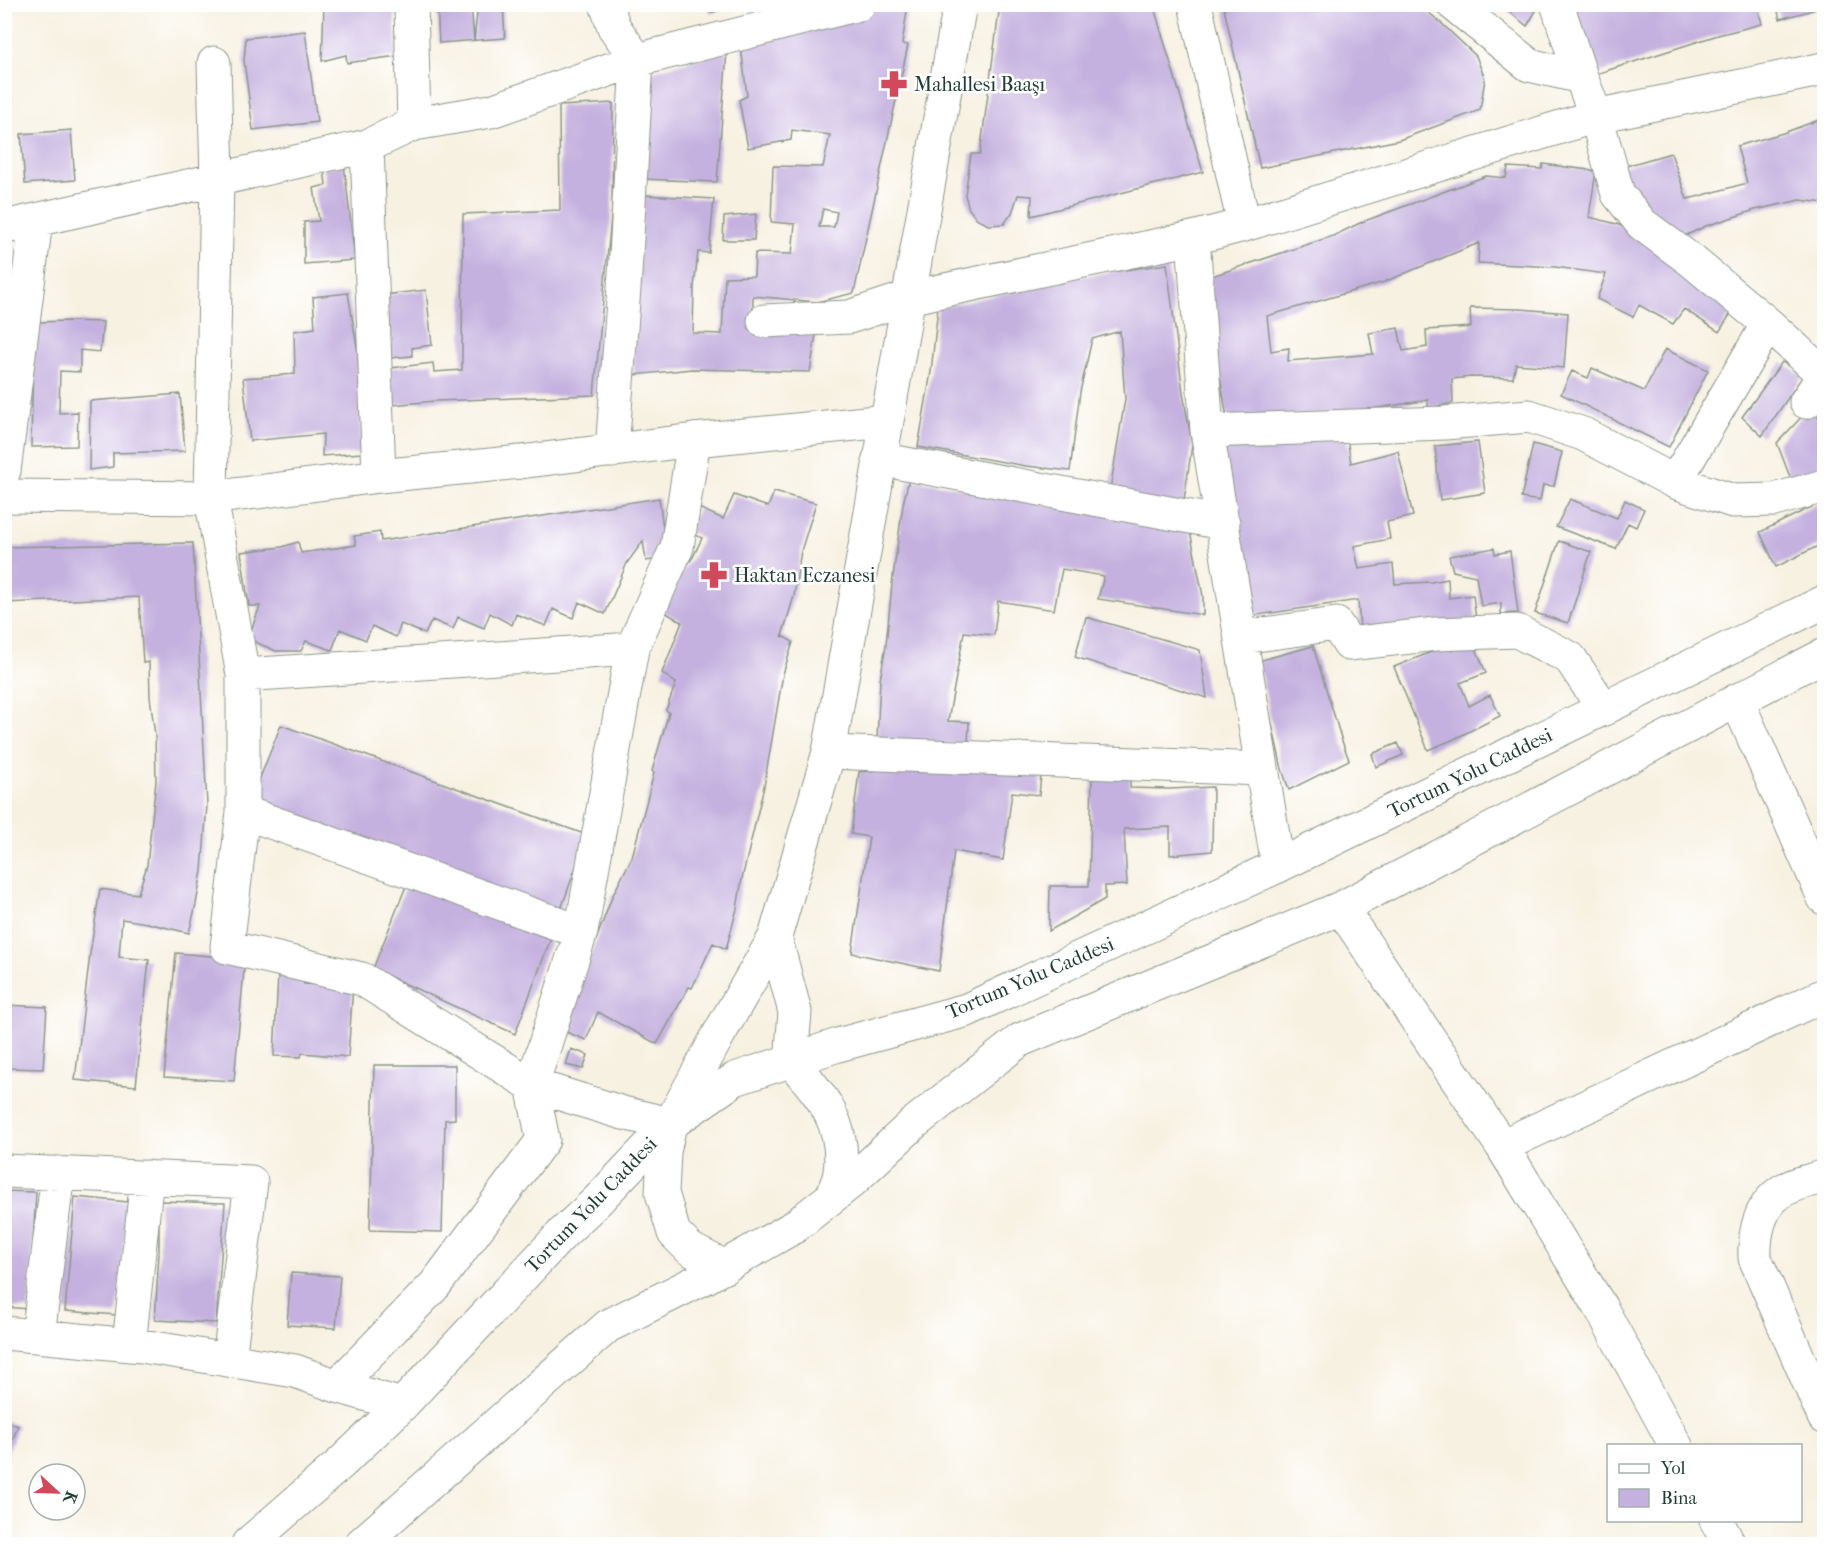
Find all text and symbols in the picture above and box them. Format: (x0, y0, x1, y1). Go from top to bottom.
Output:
pharmacy icon: Mahallesi Baaşı (879, 69, 909, 99)
place label: Mahallesi Baaşı (914, 73, 1045, 96)
pharmacy icon: Haktan Eczanesi (699, 560, 729, 590)
place label: Haktan Eczanesi (734, 564, 876, 587)
street label: Tortum Yolu Caddesi (1384, 723, 1556, 823)
street label: Tortum Yolu Caddesi (943, 932, 1117, 1024)
street label: Tortum Yolu Caddesi (520, 1132, 662, 1278)
legend (1607, 1444, 1802, 1522)
text: Yol (1660, 1458, 1686, 1479)
north arrow (27, 1462, 87, 1522)
text: K (59, 1488, 81, 1508)
text: Bina (1661, 1488, 1697, 1509)

